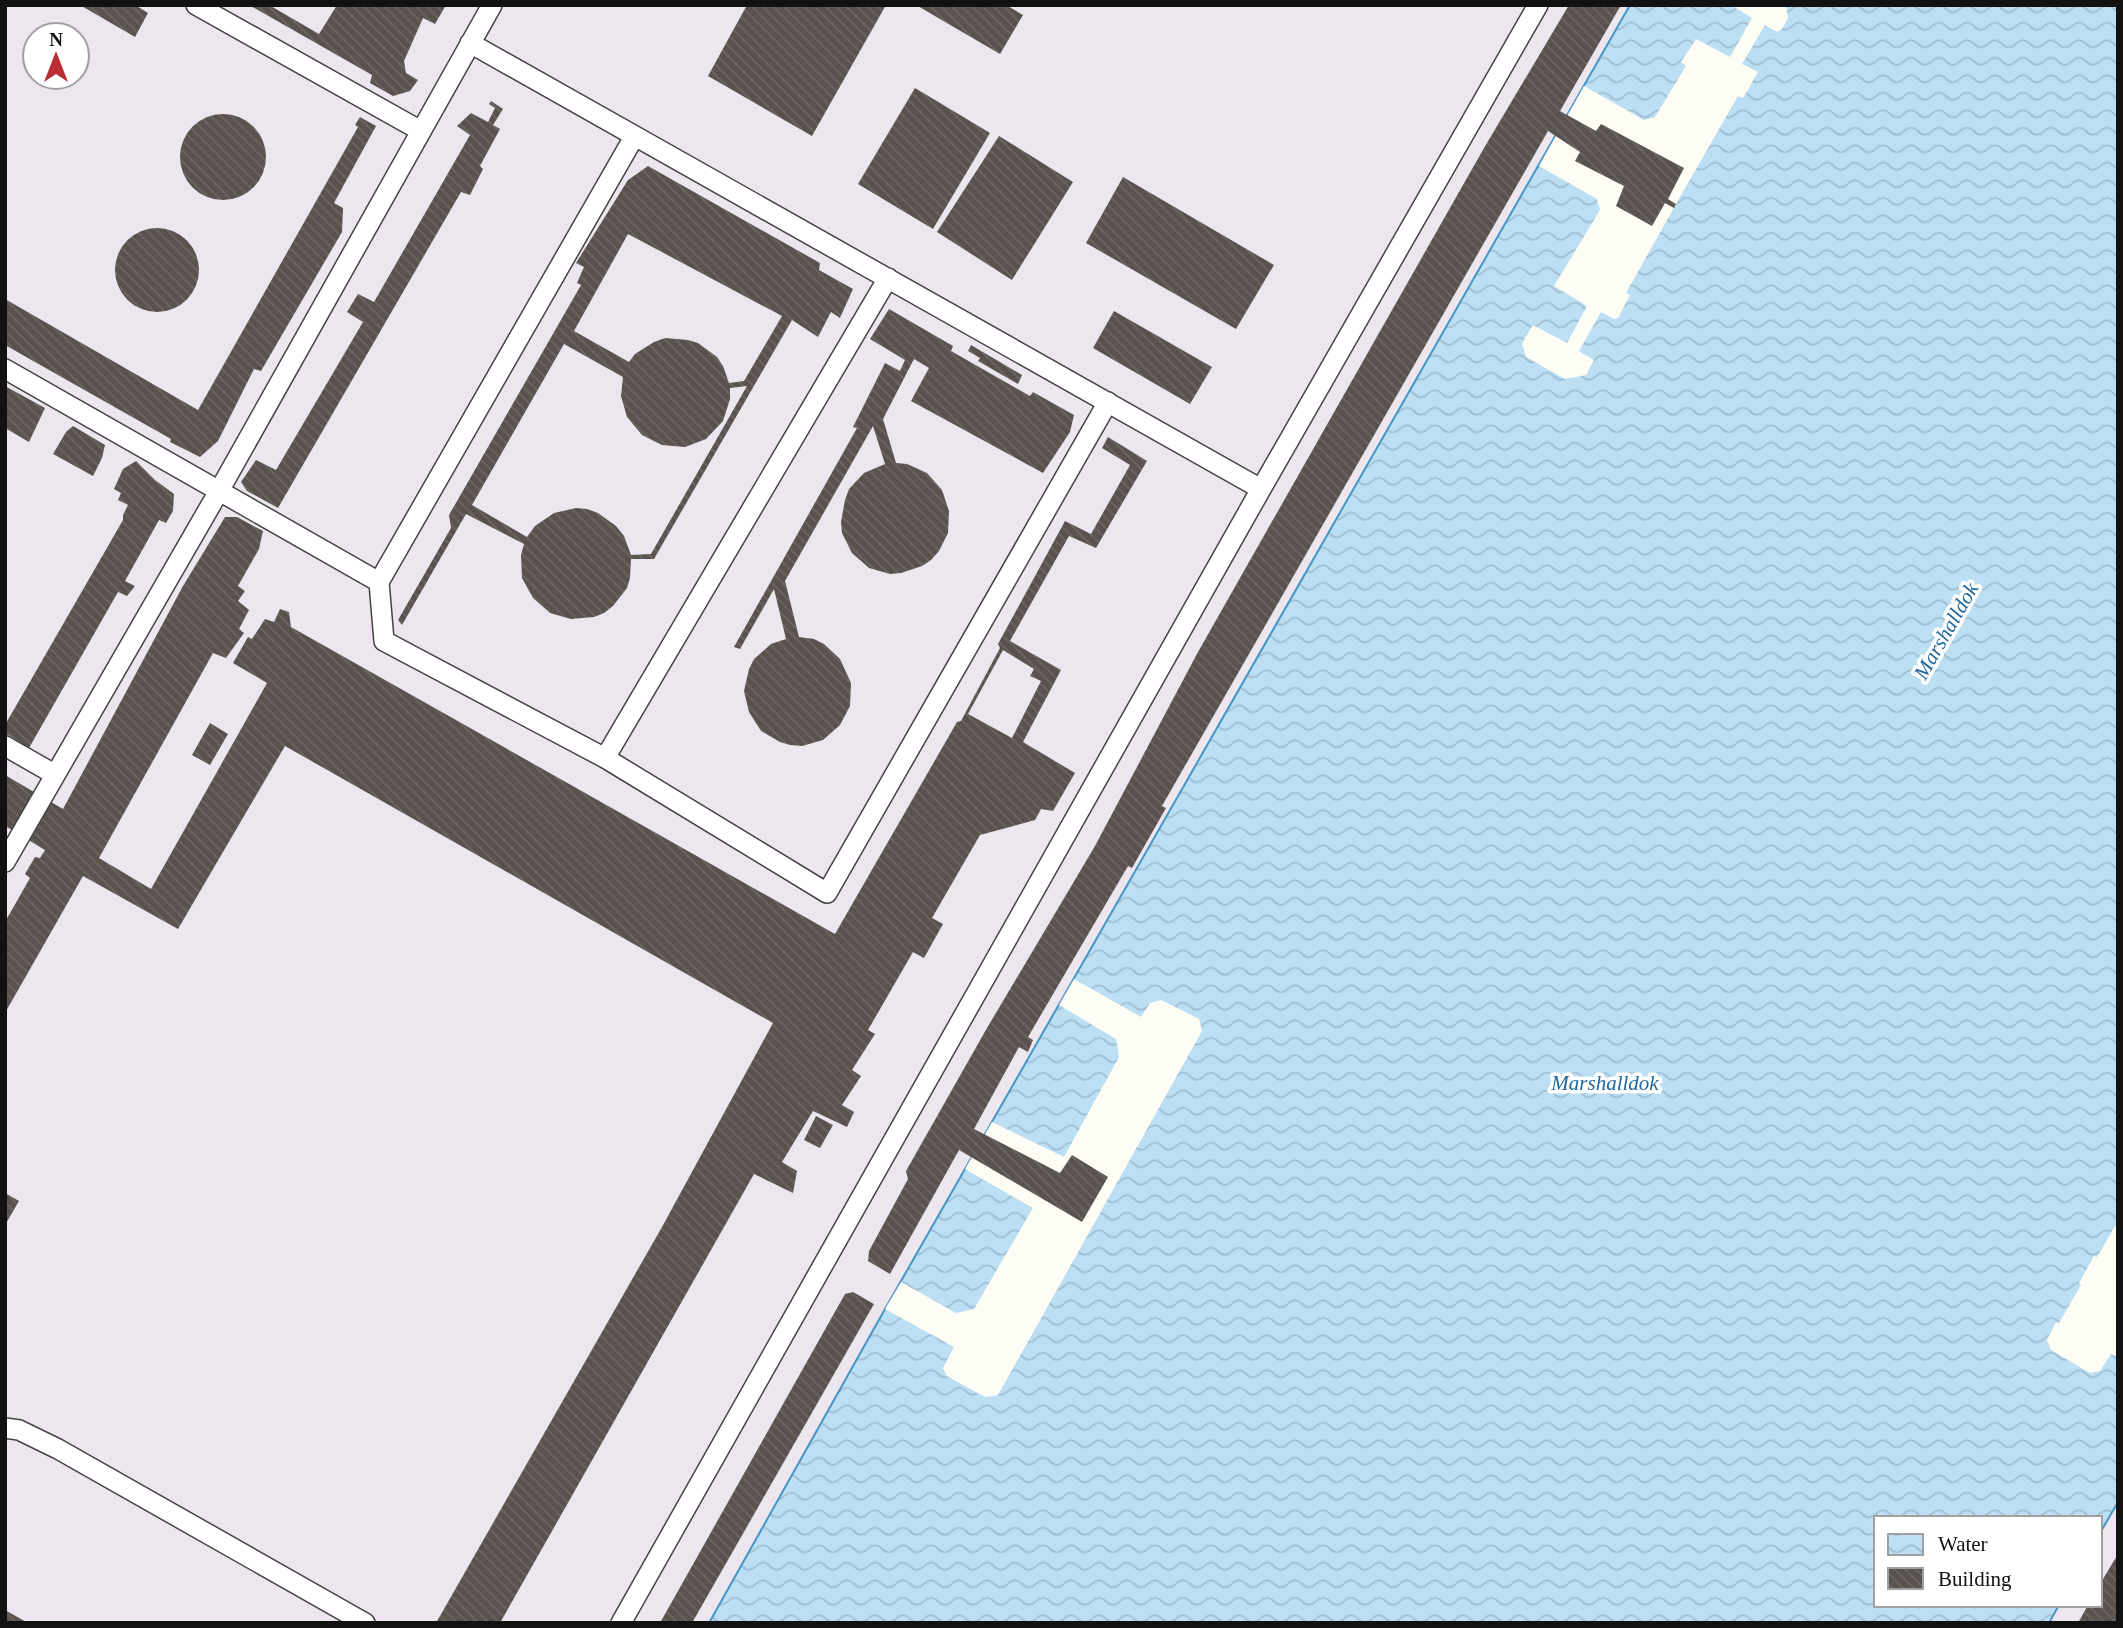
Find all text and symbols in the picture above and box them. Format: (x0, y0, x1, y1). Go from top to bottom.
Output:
north arrow (21, 21, 91, 91)
text: N (49, 29, 63, 50)
water label: Marshalldok (1908, 578, 1984, 684)
water label: Marshalldok (1550, 1071, 1659, 1095)
legend (1874, 1516, 2102, 1607)
text: Water (1938, 1532, 1988, 1556)
text: Building (1938, 1567, 2012, 1591)

